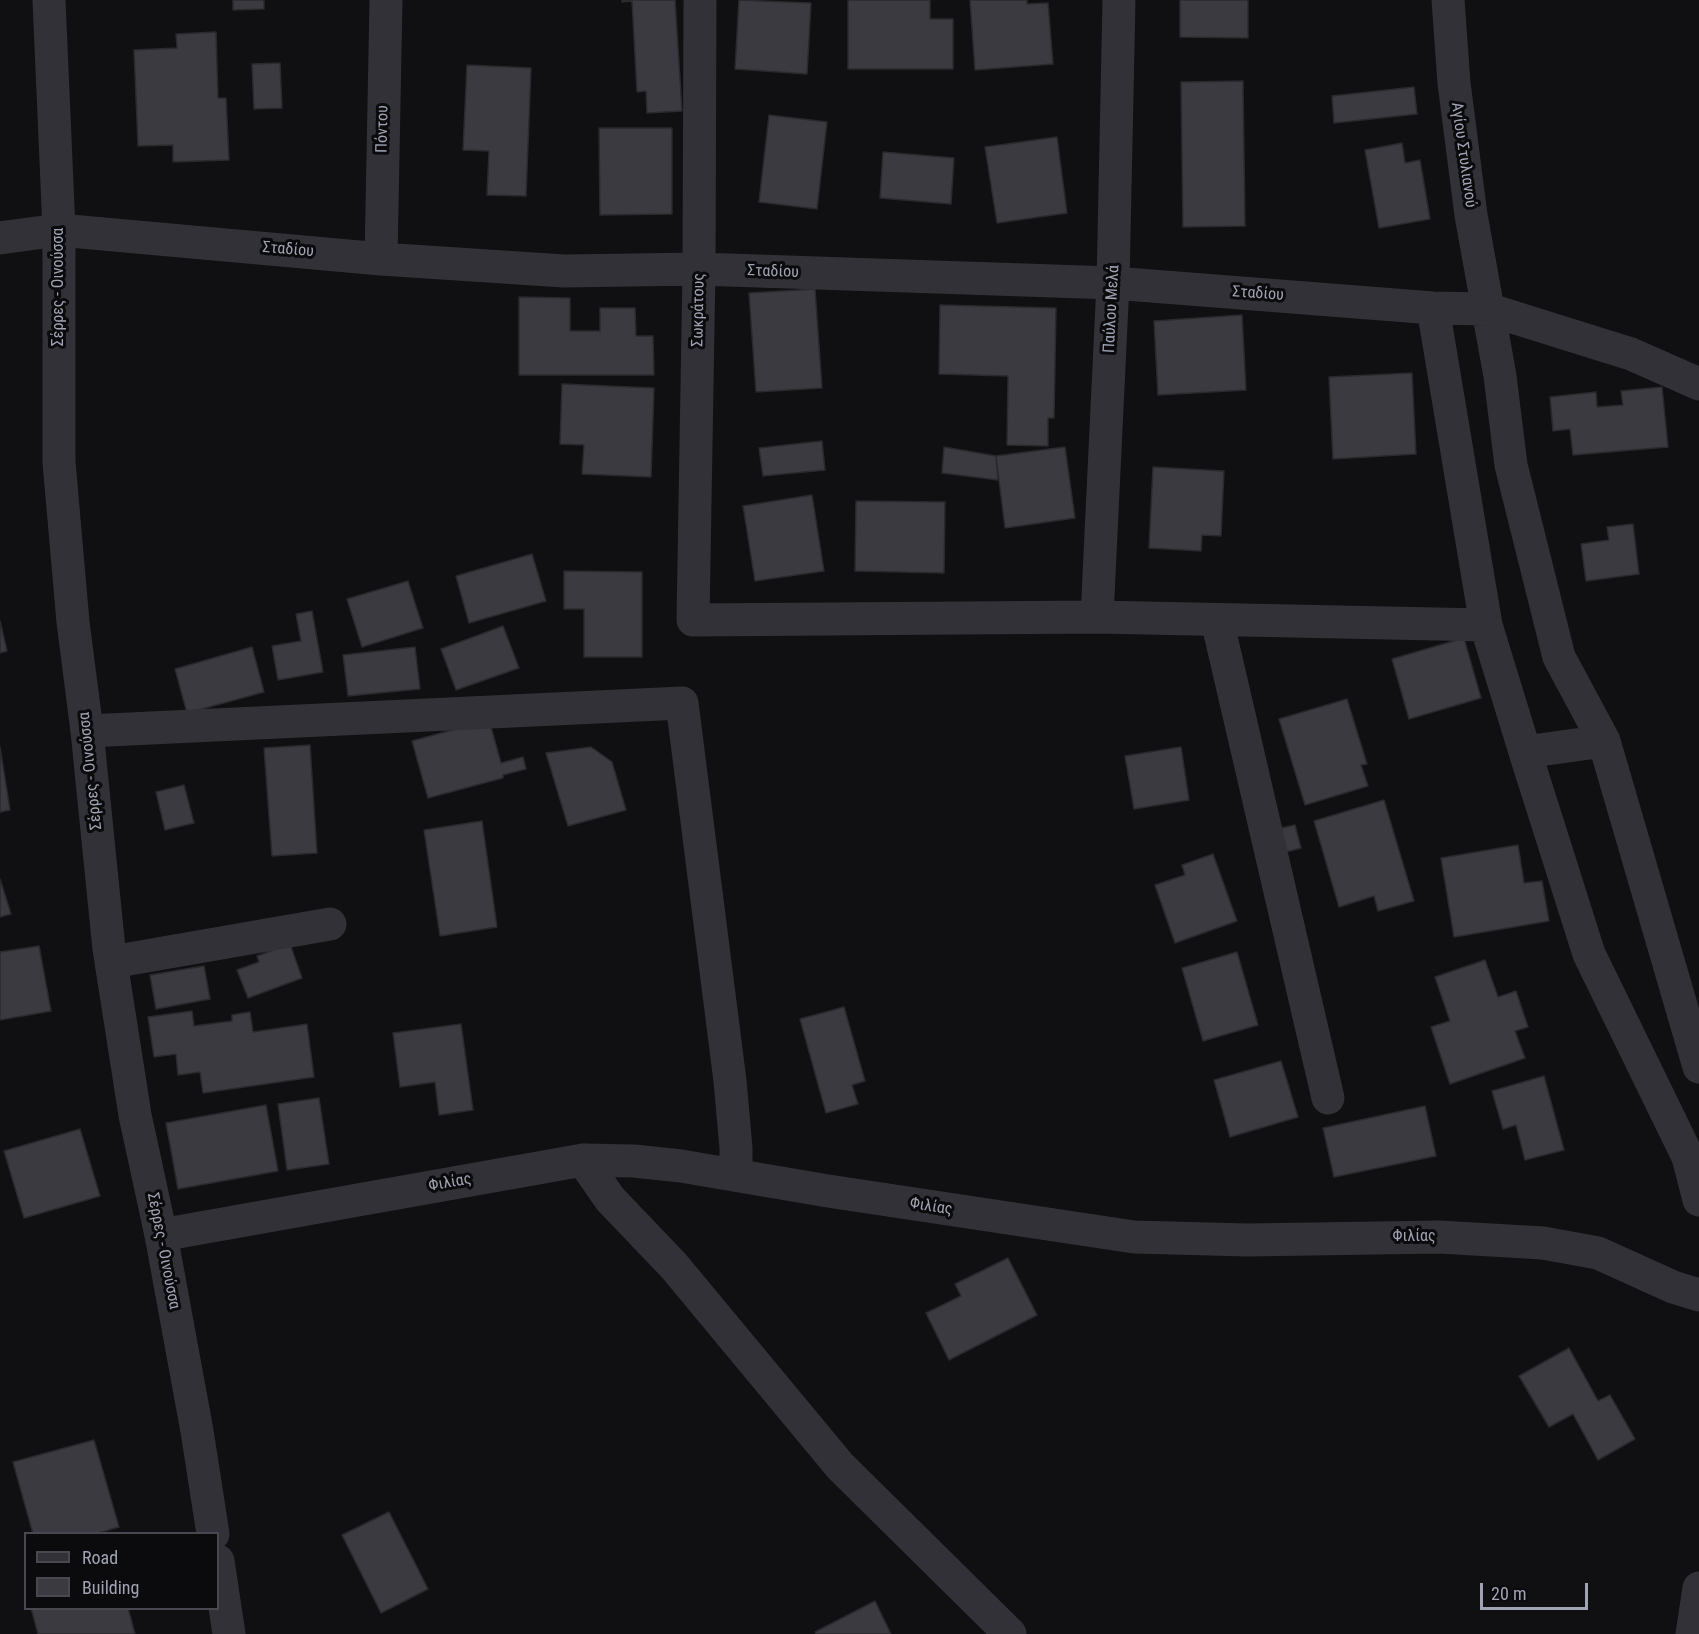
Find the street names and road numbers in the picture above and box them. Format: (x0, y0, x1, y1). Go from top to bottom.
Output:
street label: Αγίου Στυλιανού (1446, 101, 1480, 209)
street label: Πόντου (373, 105, 393, 153)
street label: Σέρρες - Οινούσσα (49, 228, 69, 346)
street label: Σταδίου (261, 238, 315, 262)
street label: Σταδίου (747, 262, 799, 282)
street label: Παύλου Μελά (1100, 265, 1124, 353)
street label: Σωκράτους (689, 273, 709, 347)
street label: Σταδίου (1232, 283, 1284, 305)
street label: Σέρρες - Οινούσσα (75, 711, 107, 831)
street label: Φιλίας (427, 1170, 473, 1196)
street label: Σέρρες - Οινούσσα (142, 1191, 184, 1311)
street label: Φιλίας (908, 1194, 954, 1220)
street label: Φιλίας (1393, 1227, 1435, 1247)

